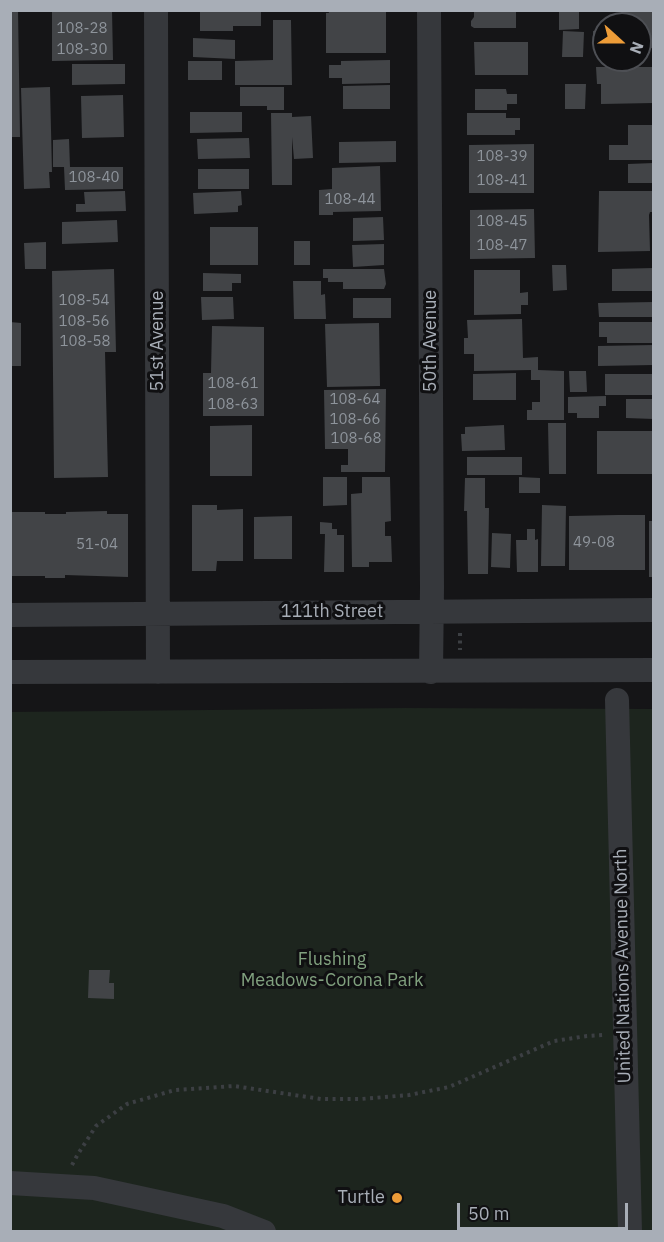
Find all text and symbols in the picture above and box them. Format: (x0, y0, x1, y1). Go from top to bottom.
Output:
north arrow (592, 12, 652, 72)
house number: 108-28 (57, 20, 107, 38)
text: N (626, 39, 648, 57)
house number: 108-30 (57, 41, 107, 59)
house number: 108-39 (477, 148, 527, 166)
house number: 108-40 (69, 169, 119, 187)
house number: 108-41 (477, 172, 527, 190)
house number: 108-44 (325, 191, 375, 209)
house number: 108-45 (477, 213, 527, 231)
house number: 108-47 (477, 237, 527, 255)
street label: 50th Avenue (420, 290, 442, 392)
street label: 51st Avenue (147, 291, 169, 391)
house number: 108-54 (59, 292, 109, 310)
house number: 108-56 (59, 313, 109, 331)
house number: 108-58 (60, 333, 110, 351)
house number: 108-61 (208, 375, 258, 393)
house number: 108-64 (330, 391, 380, 409)
house number: 108-63 (208, 396, 258, 414)
house number: 108-66 (330, 411, 380, 429)
house number: 108-68 (331, 430, 381, 448)
house number: 49-08 (573, 534, 615, 552)
house number: 51-04 (76, 536, 118, 554)
street label: 111th Street (281, 601, 383, 623)
street label: United Nations Avenue North (610, 849, 636, 1083)
park label: Flushing Meadows-Corona Park (241, 949, 423, 992)
place label: Turtle (338, 1187, 385, 1209)
marker: Turtle (390, 1191, 404, 1205)
scale bar (460, 1191, 631, 1229)
text: 50 m (468, 1202, 510, 1225)

